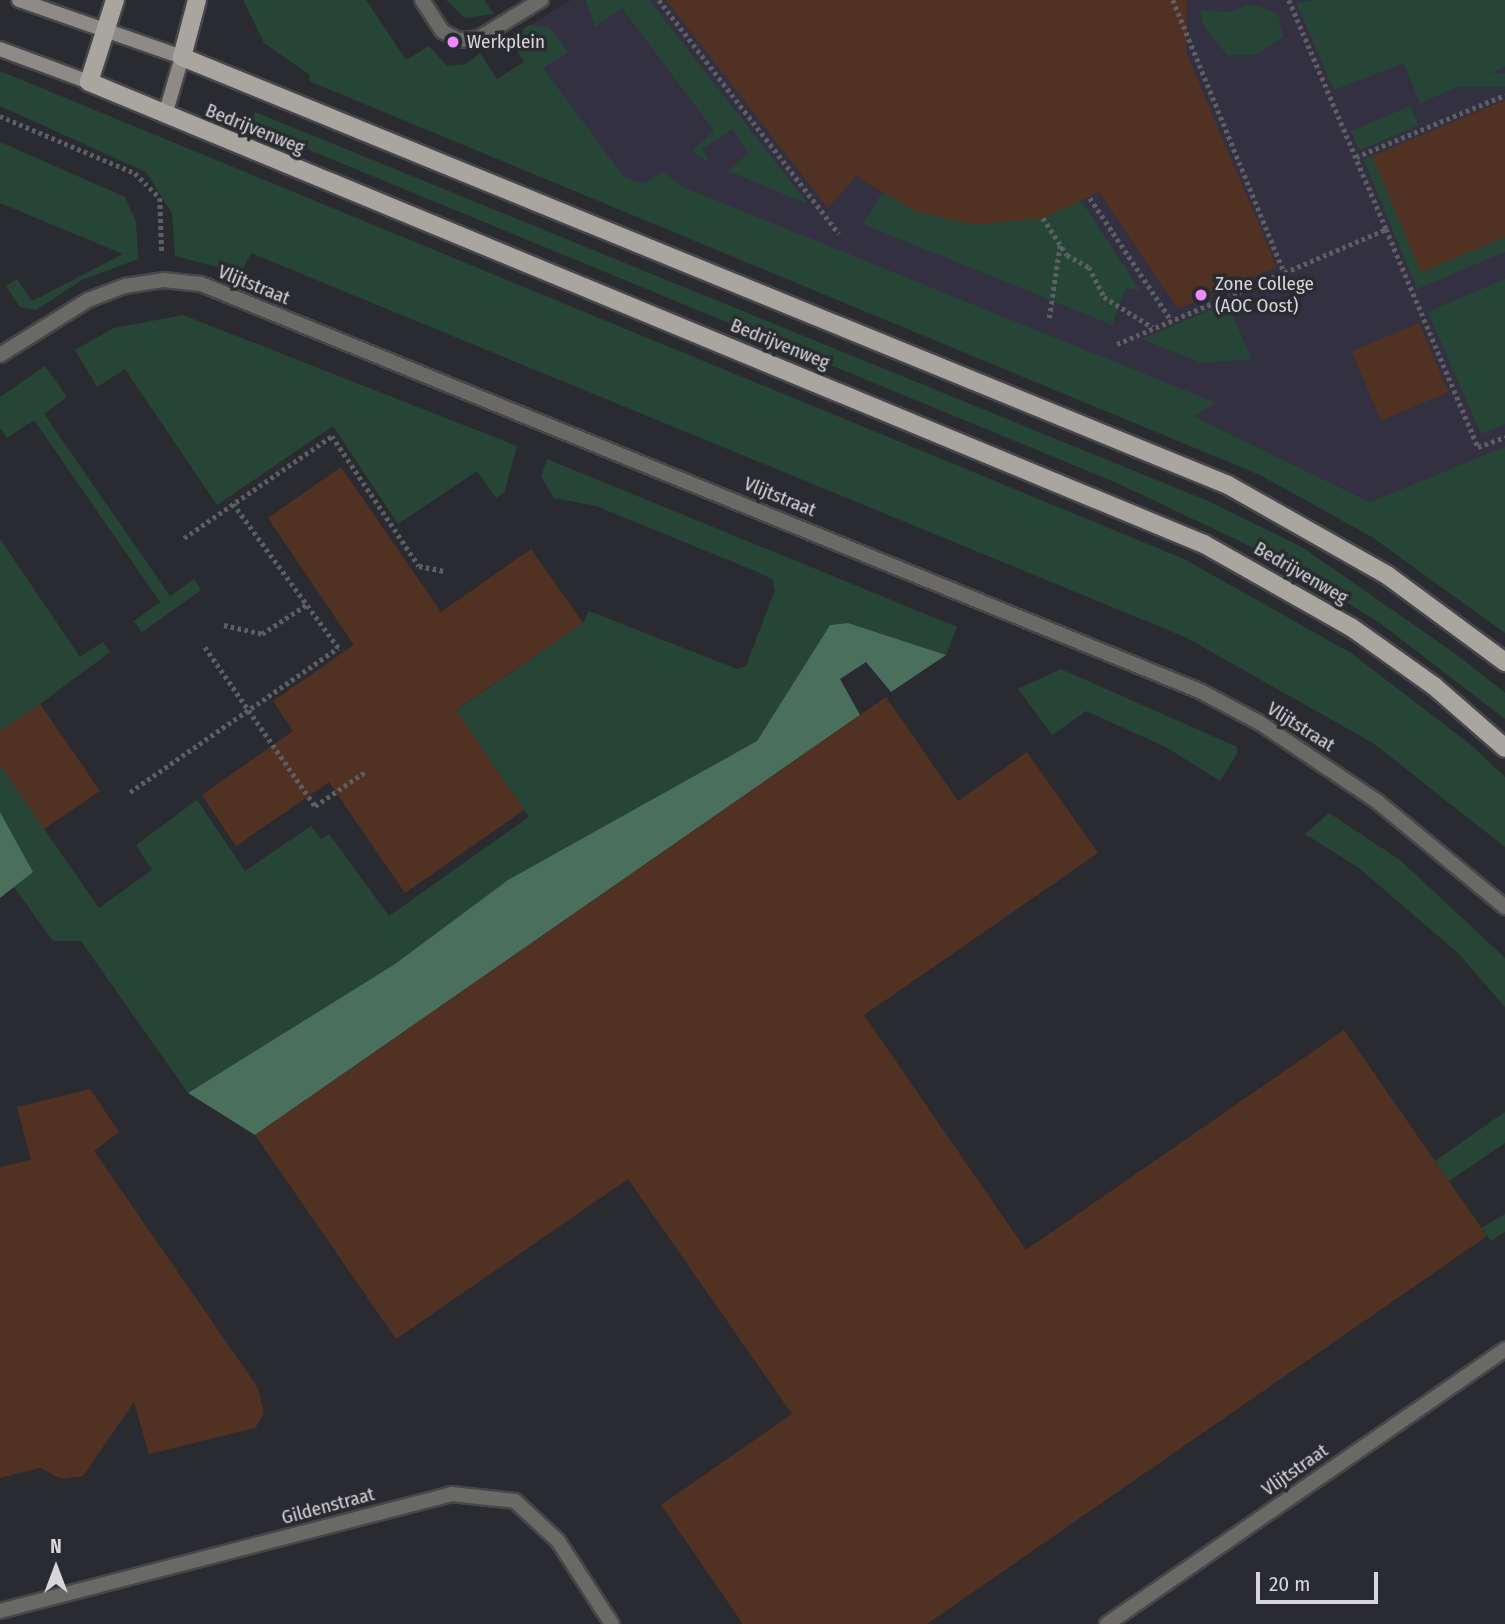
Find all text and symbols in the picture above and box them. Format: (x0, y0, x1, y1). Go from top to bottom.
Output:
place label: Werkplein (467, 31, 545, 53)
marker: Werkplein (445, 34, 461, 50)
street label: Bedrijvenweg (202, 99, 308, 159)
street label: Vlijtstraat (215, 260, 293, 310)
place label: Zone College (AOC Oost) (1215, 273, 1314, 317)
marker: Zone College (AOC Oost) (1193, 287, 1209, 303)
street label: Bedrijvenweg (727, 314, 833, 374)
street label: Vlijtstraat (741, 472, 819, 522)
street label: Bedrijvenweg (1250, 537, 1352, 609)
street label: Vlijtstraat (1263, 697, 1339, 757)
street label: Vlijtstraat (1258, 1439, 1332, 1501)
street label: Gildenstraat (279, 1483, 377, 1529)
north arrow (21, 1533, 91, 1603)
text: N (50, 1535, 62, 1558)
scale bar (1260, 1558, 1382, 1602)
text: 20 m (1269, 1571, 1310, 1597)

